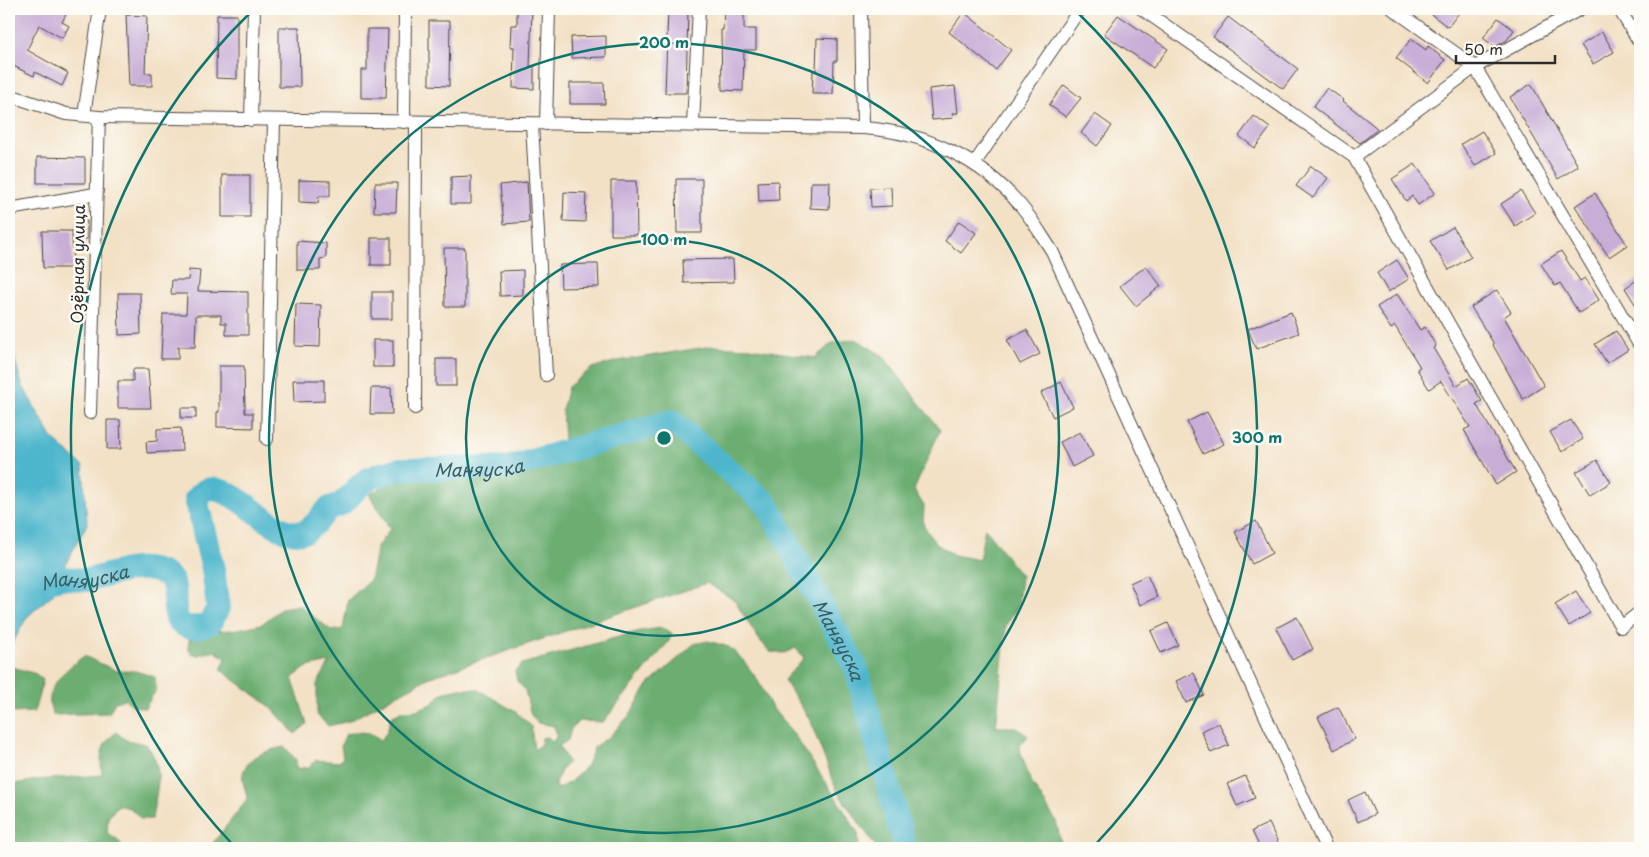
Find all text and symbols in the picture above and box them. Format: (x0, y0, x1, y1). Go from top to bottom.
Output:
text: 200 m (639, 30, 689, 53)
scale bar (1456, 32, 1555, 64)
text: 50 m (1464, 37, 1503, 60)
street label: Озёрная улица (64, 204, 90, 324)
text: 100 m (641, 227, 687, 250)
text: 300 m (1232, 425, 1282, 448)
centre of rings (655, 429, 673, 447)
water label: Маняуска (434, 450, 527, 482)
water label: Маняуска (37, 556, 132, 596)
water label: Маняуска (807, 594, 872, 684)

